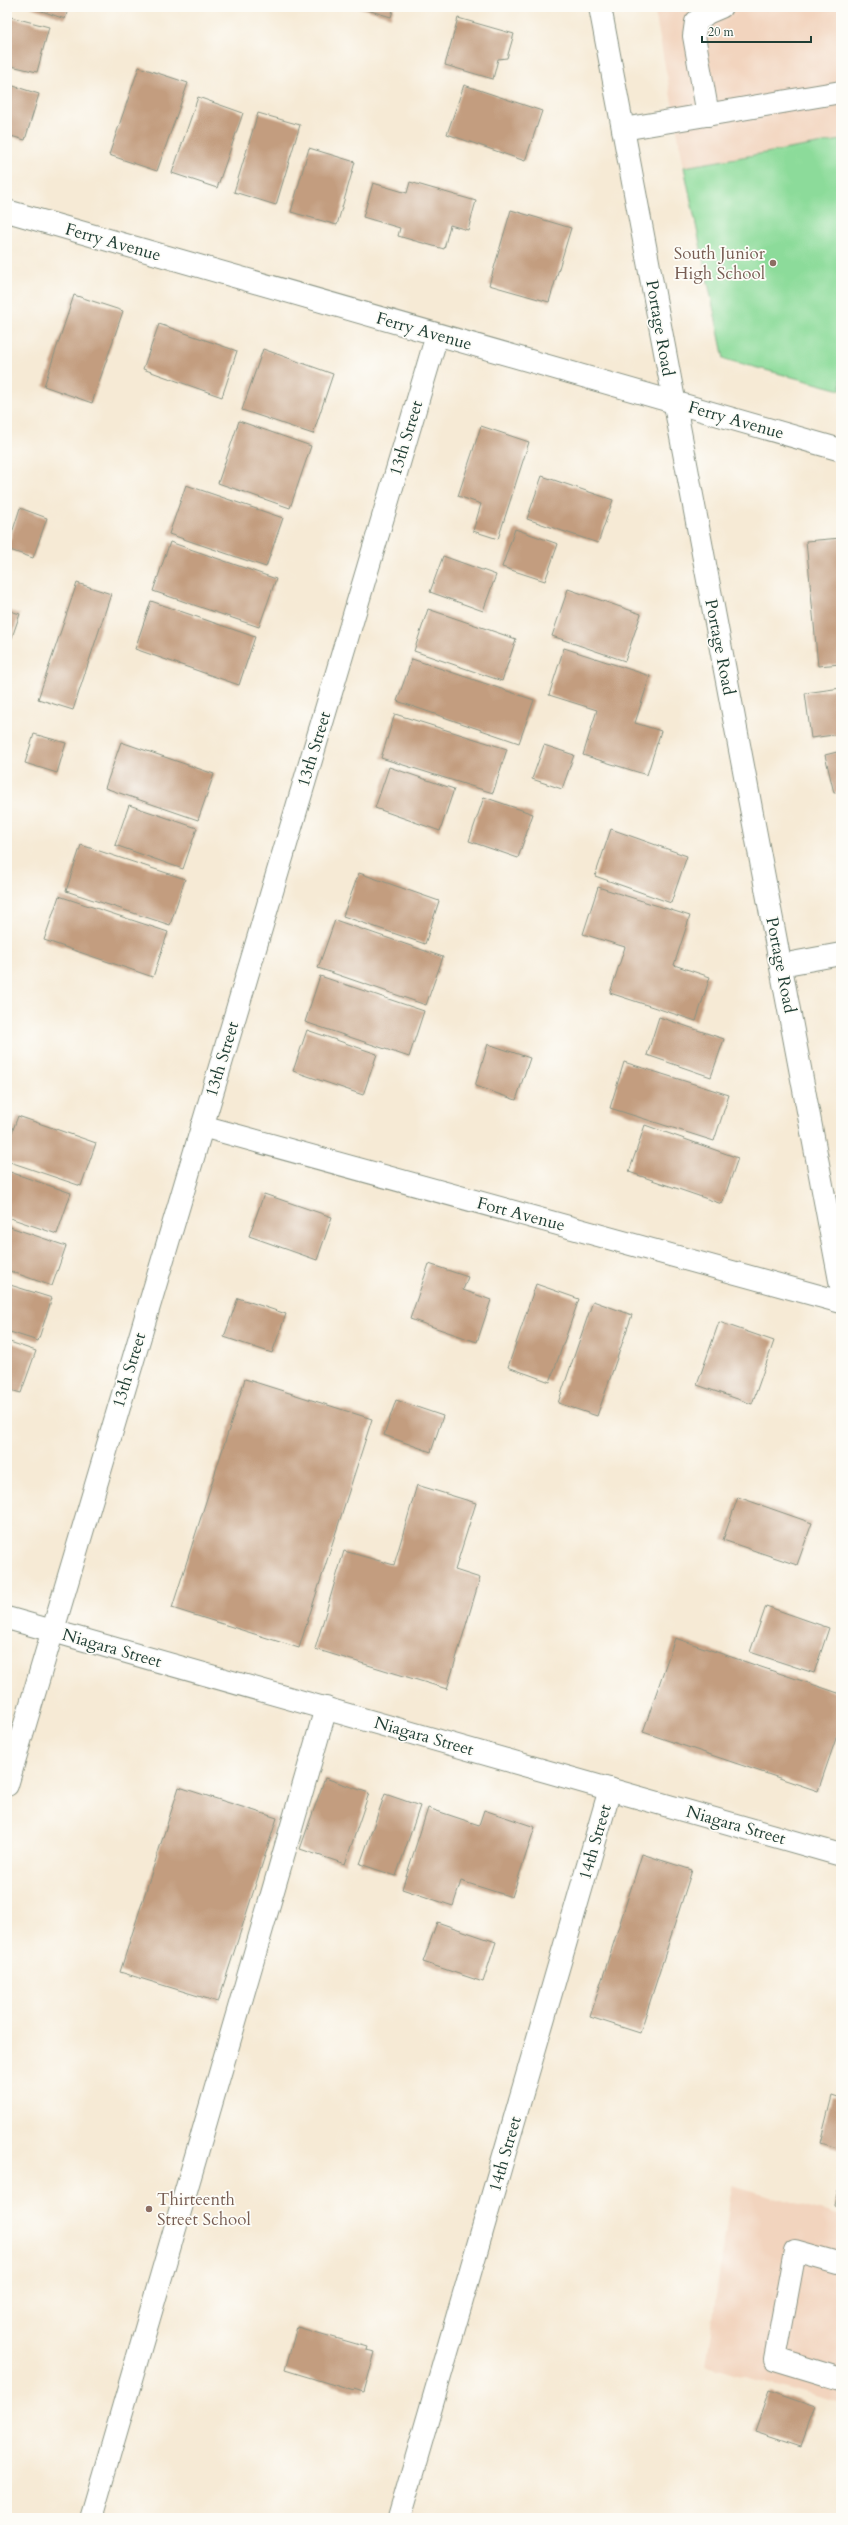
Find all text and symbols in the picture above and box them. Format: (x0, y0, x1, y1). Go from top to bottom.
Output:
scale bar (702, 18, 811, 44)
text: 20 m (708, 24, 735, 40)
street label: Ferry Avenue (62, 217, 164, 267)
place label: South Junior High School (674, 242, 766, 285)
marker: South Junior High School (768, 258, 778, 268)
street label: Portage Road (640, 278, 680, 378)
street label: Ferry Avenue (373, 306, 475, 356)
street label: Ferry Avenue (685, 395, 787, 445)
street label: 13th Street (384, 397, 429, 478)
street label: Portage Road (699, 597, 741, 697)
street label: 13th Street (292, 708, 337, 789)
street label: Portage Road (760, 915, 802, 1015)
street label: 13th Street (200, 1018, 245, 1099)
street label: Fort Avenue (474, 1191, 568, 1237)
street label: 13th Street (107, 1329, 152, 1410)
street label: Niagara Street (60, 1623, 165, 1673)
street label: Niagara Street (372, 1711, 477, 1761)
street label: Niagara Street (684, 1800, 789, 1850)
street label: 14th Street (573, 1801, 617, 1882)
street label: 14th Street (483, 2113, 527, 2194)
place label: Thirteenth Street School (157, 2188, 251, 2231)
marker: Thirteenth Street School (144, 2204, 154, 2214)

